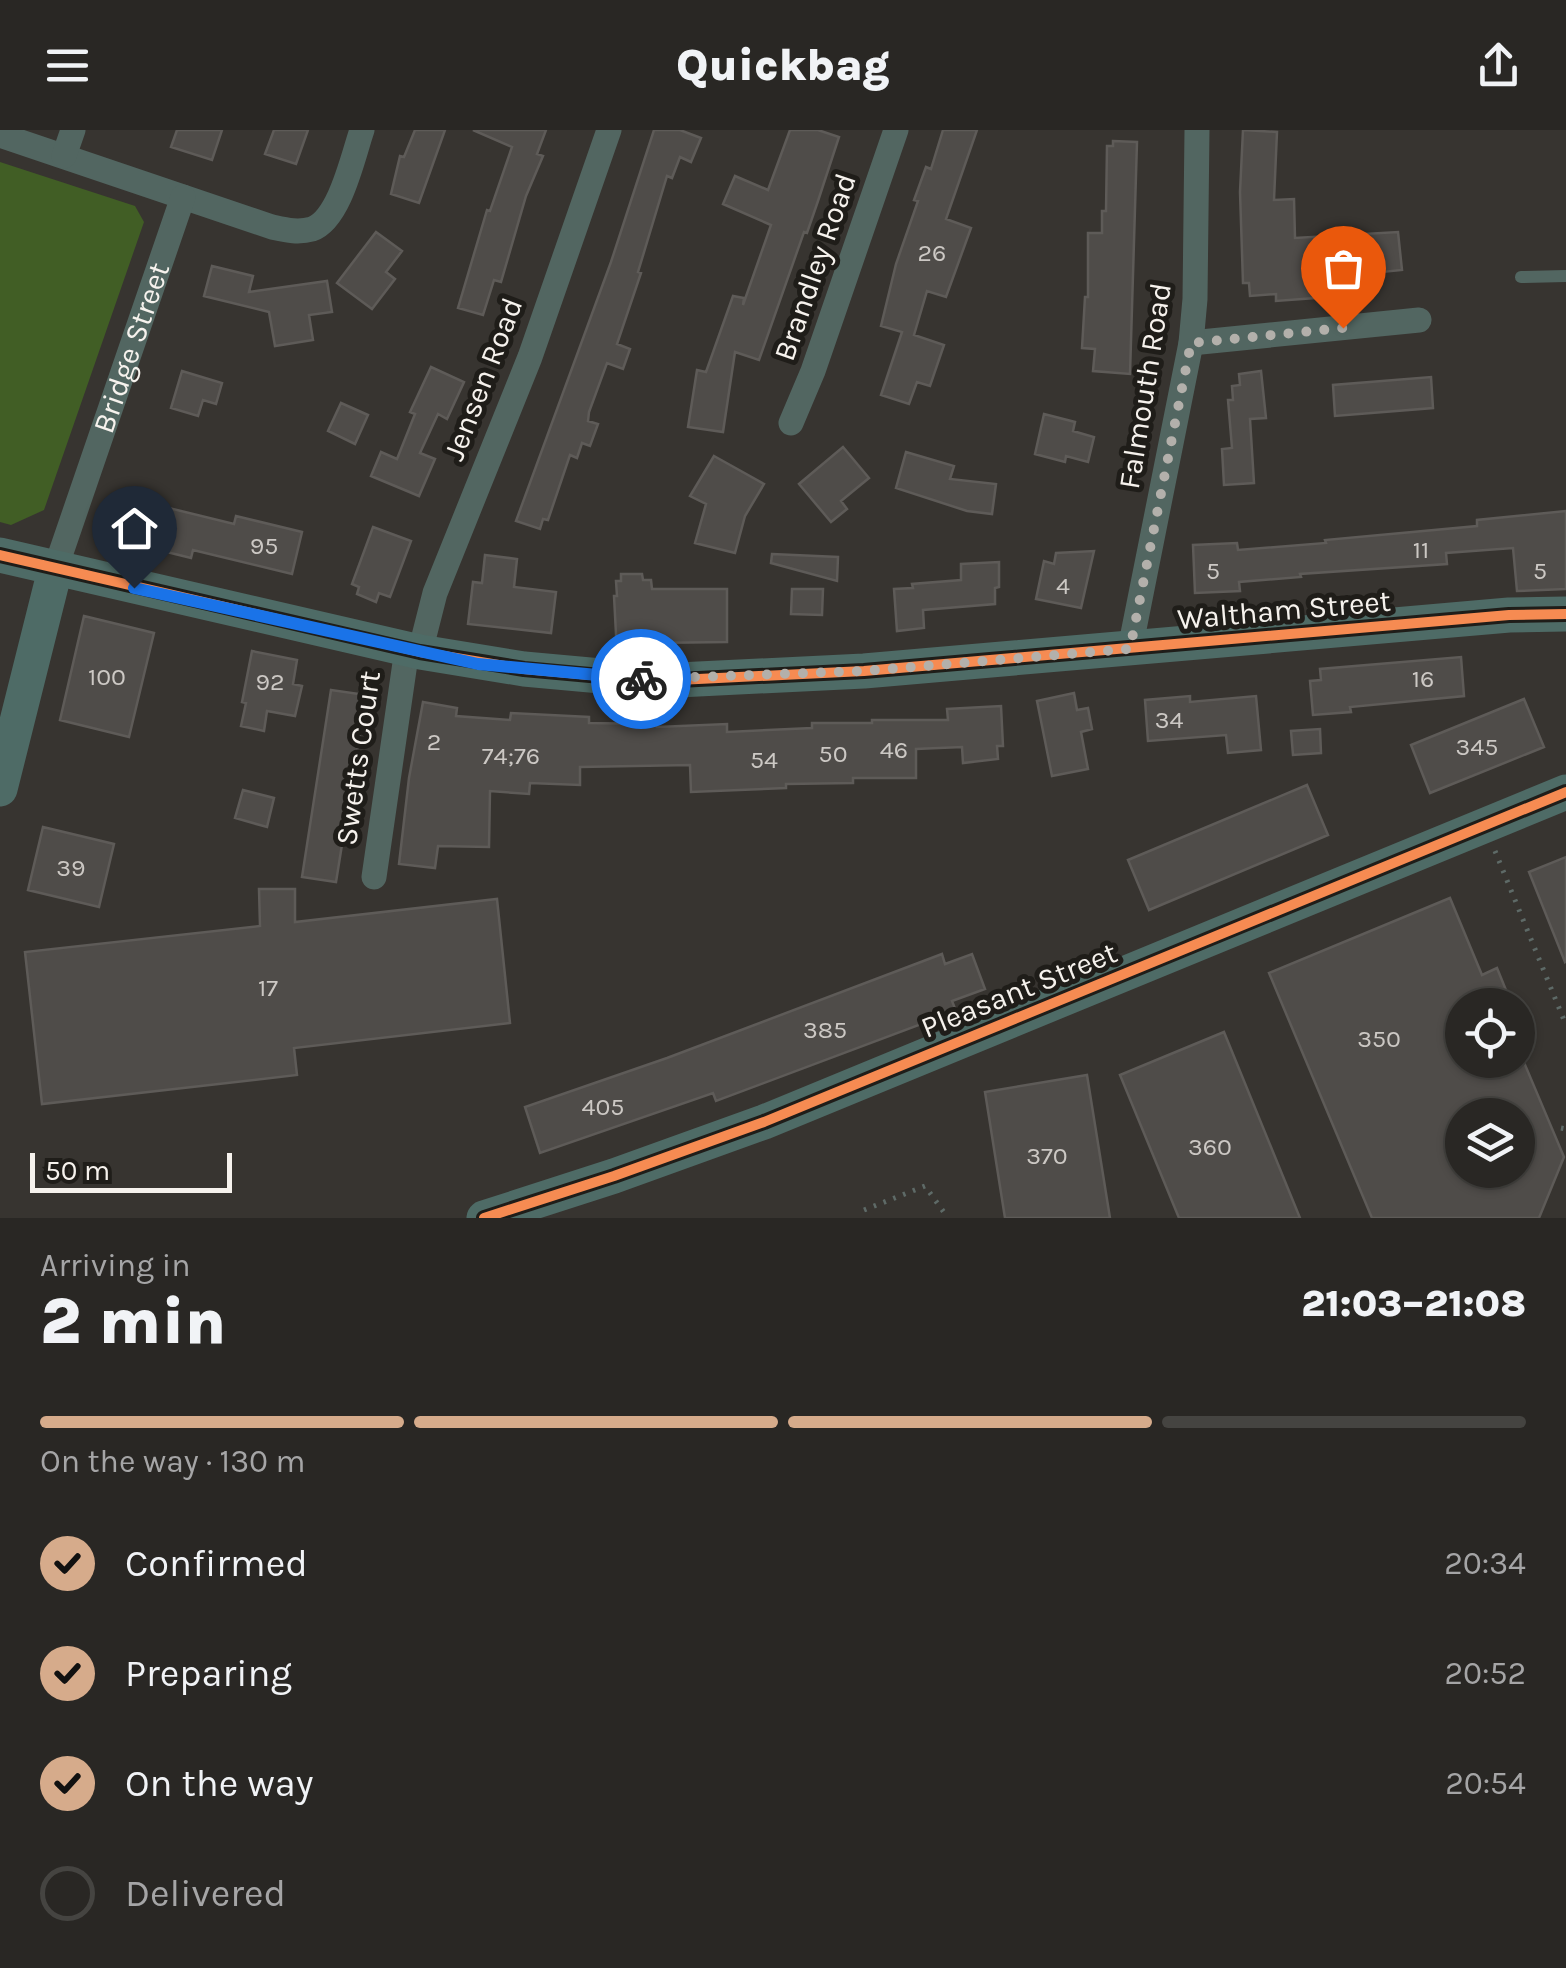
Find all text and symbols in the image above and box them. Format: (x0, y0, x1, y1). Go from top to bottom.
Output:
icon: menu (40, 38, 95, 93)
icon: share (1471, 38, 1526, 93)
text: Quickbag (676, 39, 890, 91)
street label: Brandley Road (766, 169, 864, 365)
pin (1301, 226, 1386, 329)
house number: 26 (918, 238, 946, 267)
icon: bag (1316, 241, 1371, 296)
street label: Bridge Street (85, 258, 177, 438)
street label: Falmouth Road (1111, 280, 1179, 492)
street label: Jensen Road (436, 293, 530, 465)
pin (92, 486, 177, 589)
icon: home (107, 501, 162, 556)
house number: 95 (250, 531, 278, 560)
house number: 11 (1413, 535, 1429, 564)
house number: 5 (1206, 556, 1220, 585)
house number: 5 (1533, 556, 1547, 585)
house number: 4 (1056, 571, 1070, 600)
street label: Waltham Street (1176, 583, 1392, 637)
courier (591, 629, 691, 729)
icon: bike (614, 652, 669, 707)
house number: 100 (88, 662, 126, 691)
house number: 16 (1412, 664, 1434, 693)
house number: 92 (256, 667, 285, 696)
street label: Swetts Court (328, 668, 388, 848)
house number: 34 (1155, 705, 1183, 734)
house number: 2 (427, 727, 441, 756)
house number: 345 (1456, 732, 1498, 761)
house number: 46 (880, 735, 908, 764)
house number: 50 (819, 739, 847, 768)
house number: 74;76 (482, 741, 540, 770)
house number: 54 (750, 745, 778, 774)
house number: 39 (56, 853, 86, 882)
street label: Pleasant Street (916, 934, 1122, 1046)
house number: 17 (258, 973, 278, 1002)
map controls (1445, 988, 1535, 1188)
button: locate (1445, 988, 1535, 1078)
house number: 385 (803, 1015, 847, 1044)
house number: 350 (1357, 1024, 1401, 1053)
house number: 405 (582, 1092, 624, 1121)
button: layers (1445, 1098, 1535, 1188)
house number: 360 (1188, 1132, 1232, 1161)
house number: 370 (1026, 1141, 1068, 1170)
scale bar (30, 1148, 232, 1192)
text: 50 m (45, 1154, 110, 1187)
text: Arriving in (40, 1247, 191, 1284)
text: 21:03–21:08 (1301, 1281, 1526, 1326)
text: 2 min (40, 1283, 226, 1359)
text: On the way · 130 m (40, 1443, 306, 1480)
icon: check (40, 1536, 95, 1591)
text: Confirmed (125, 1541, 308, 1586)
text: 20:34 (1444, 1545, 1526, 1582)
icon: check (40, 1646, 95, 1701)
text: Preparing (125, 1651, 292, 1696)
text: 20:52 (1444, 1655, 1526, 1692)
icon: check (40, 1756, 95, 1811)
text: On the way (125, 1761, 313, 1806)
text: 20:54 (1445, 1765, 1526, 1802)
text: Delivered (125, 1871, 286, 1916)

